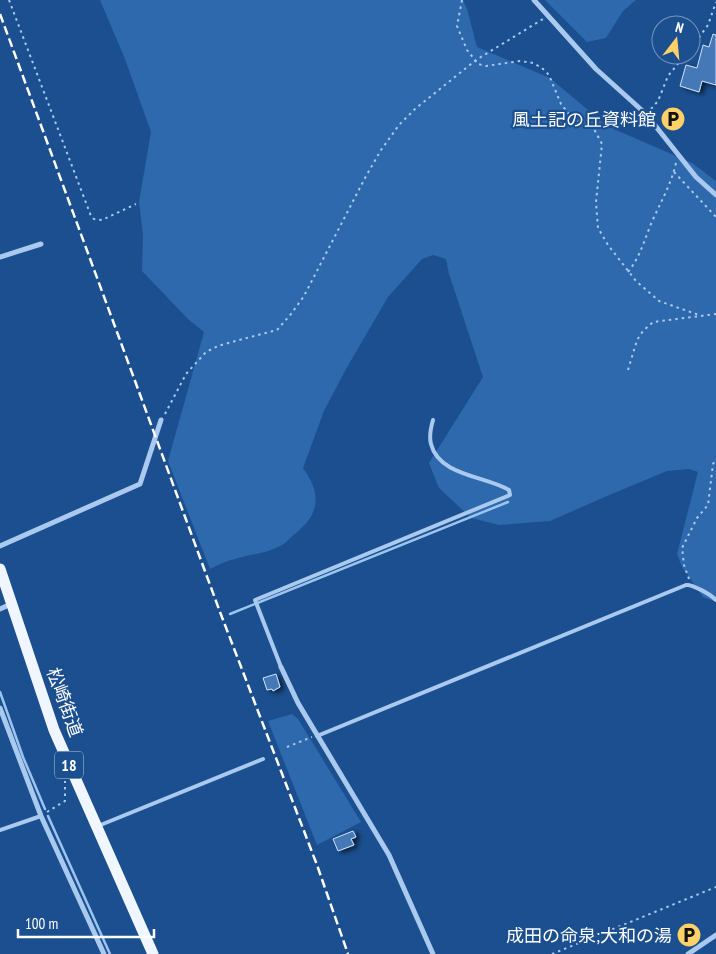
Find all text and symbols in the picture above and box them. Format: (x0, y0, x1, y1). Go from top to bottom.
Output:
north arrow (651, 15, 701, 65)
text: N (673, 18, 686, 37)
parking icon: 風土記の丘資料館 (660, 106, 686, 132)
place label: 風土記の丘資料館 (512, 108, 656, 131)
street label: 松崎街道 (42, 664, 88, 740)
road number: 18 (55, 752, 83, 778)
scale bar (18, 906, 154, 938)
text: 100 m (25, 914, 58, 933)
parking icon: 成田の命泉;大和の湯 (676, 922, 702, 948)
place label: 成田の命泉;大和の湯 (506, 924, 672, 947)

